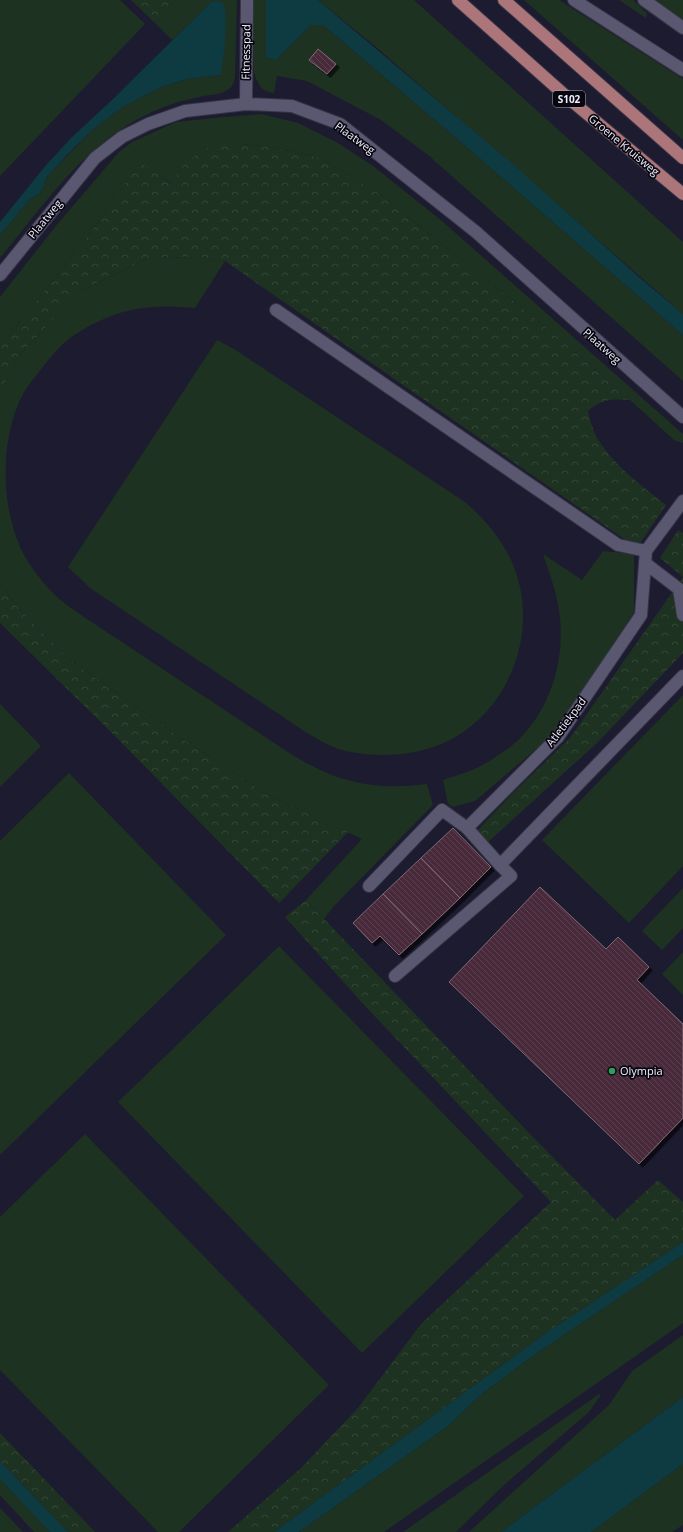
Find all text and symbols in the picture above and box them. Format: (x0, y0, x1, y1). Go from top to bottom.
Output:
street label: Fitnesspad (238, 24, 253, 80)
road number: S102 (553, 91, 585, 107)
street label: Groene Kruisweg (586, 111, 663, 179)
street label: Plaatweg (332, 118, 378, 157)
street label: Plaatweg (24, 196, 65, 241)
street label: Plaatweg (580, 325, 625, 367)
street label: Atletiekpad (542, 694, 589, 749)
place label: Olympia (620, 1063, 663, 1078)
marker: Olympia (607, 1066, 617, 1076)

